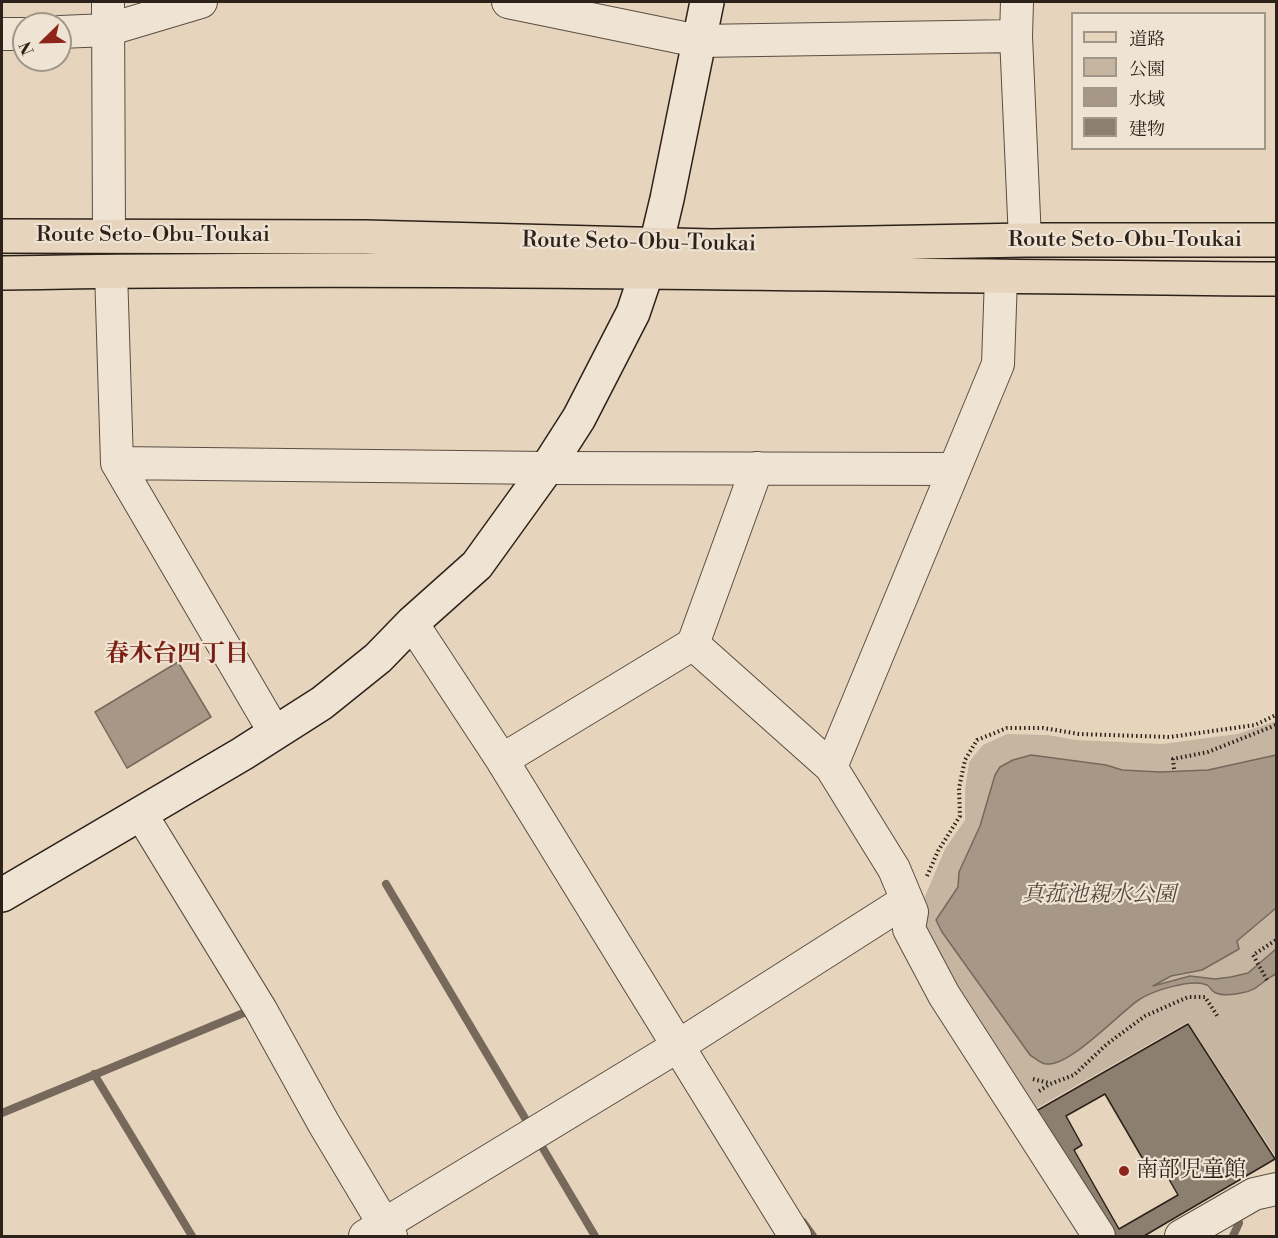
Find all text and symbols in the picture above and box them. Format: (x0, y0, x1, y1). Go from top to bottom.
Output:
north arrow (12, 12, 72, 72)
legend (1071, 12, 1266, 150)
text: 道路 (1129, 28, 1165, 51)
text: N (16, 39, 39, 58)
text: 公園 (1129, 58, 1165, 81)
text: 水域 (1129, 88, 1165, 111)
text: 建物 (1129, 118, 1165, 141)
street label: Route Seto-Obu-Toukai (36, 223, 270, 249)
street label: Route Seto-Obu-Toukai (522, 228, 756, 258)
street label: Route Seto-Obu-Toukai (1008, 228, 1242, 254)
district label: 春木台四丁目 (105, 641, 249, 669)
park label: 真菰池親水公園 (1022, 883, 1176, 909)
place label: 南部児童館 (1136, 1158, 1246, 1184)
marker: 南部児童館 (1117, 1164, 1131, 1178)

